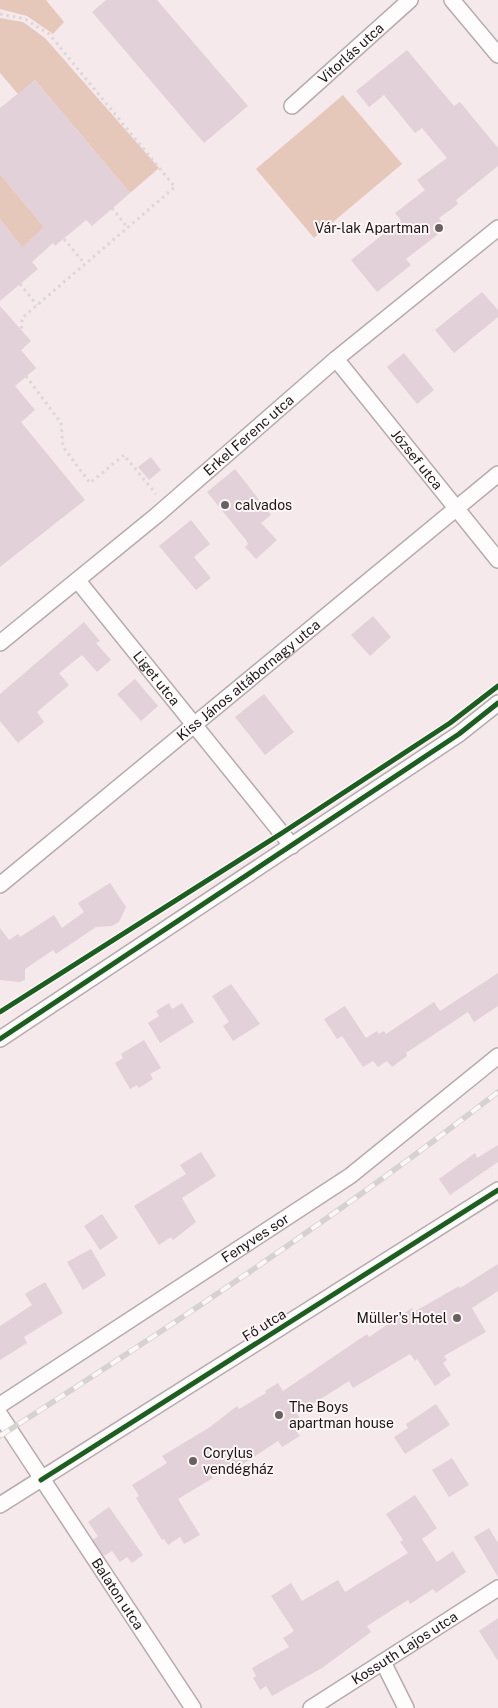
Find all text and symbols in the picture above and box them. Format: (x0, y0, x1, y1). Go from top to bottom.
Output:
street label: Vitorlás utca (315, 20, 387, 87)
place label: Vár-lak Apartman (315, 220, 429, 236)
marker: Vár-lak Apartman (433, 222, 445, 234)
street label: Erkel Ferenc utca (200, 392, 297, 479)
street label: József utca (388, 426, 446, 493)
place label: calvados (235, 497, 292, 513)
marker: calvados (219, 499, 231, 511)
street label: Kiss János altábornagy utca (174, 616, 323, 744)
street label: Liget utca (130, 648, 183, 709)
street label: Fenyves sor (218, 1210, 292, 1266)
street label: Fő utca (239, 1306, 289, 1344)
place label: Müller's Hotel (356, 1310, 447, 1326)
marker: Müller's Hotel (451, 1312, 463, 1324)
place label: The Boys apartman house (289, 1399, 394, 1431)
marker: The Boys apartman house (273, 1409, 285, 1421)
place label: Corylus vendégház (203, 1445, 274, 1477)
marker: Corylus vendégház (187, 1455, 199, 1467)
street label: Balaton utca (88, 1555, 147, 1632)
street label: Kossuth Lajos utca (349, 1608, 460, 1688)

